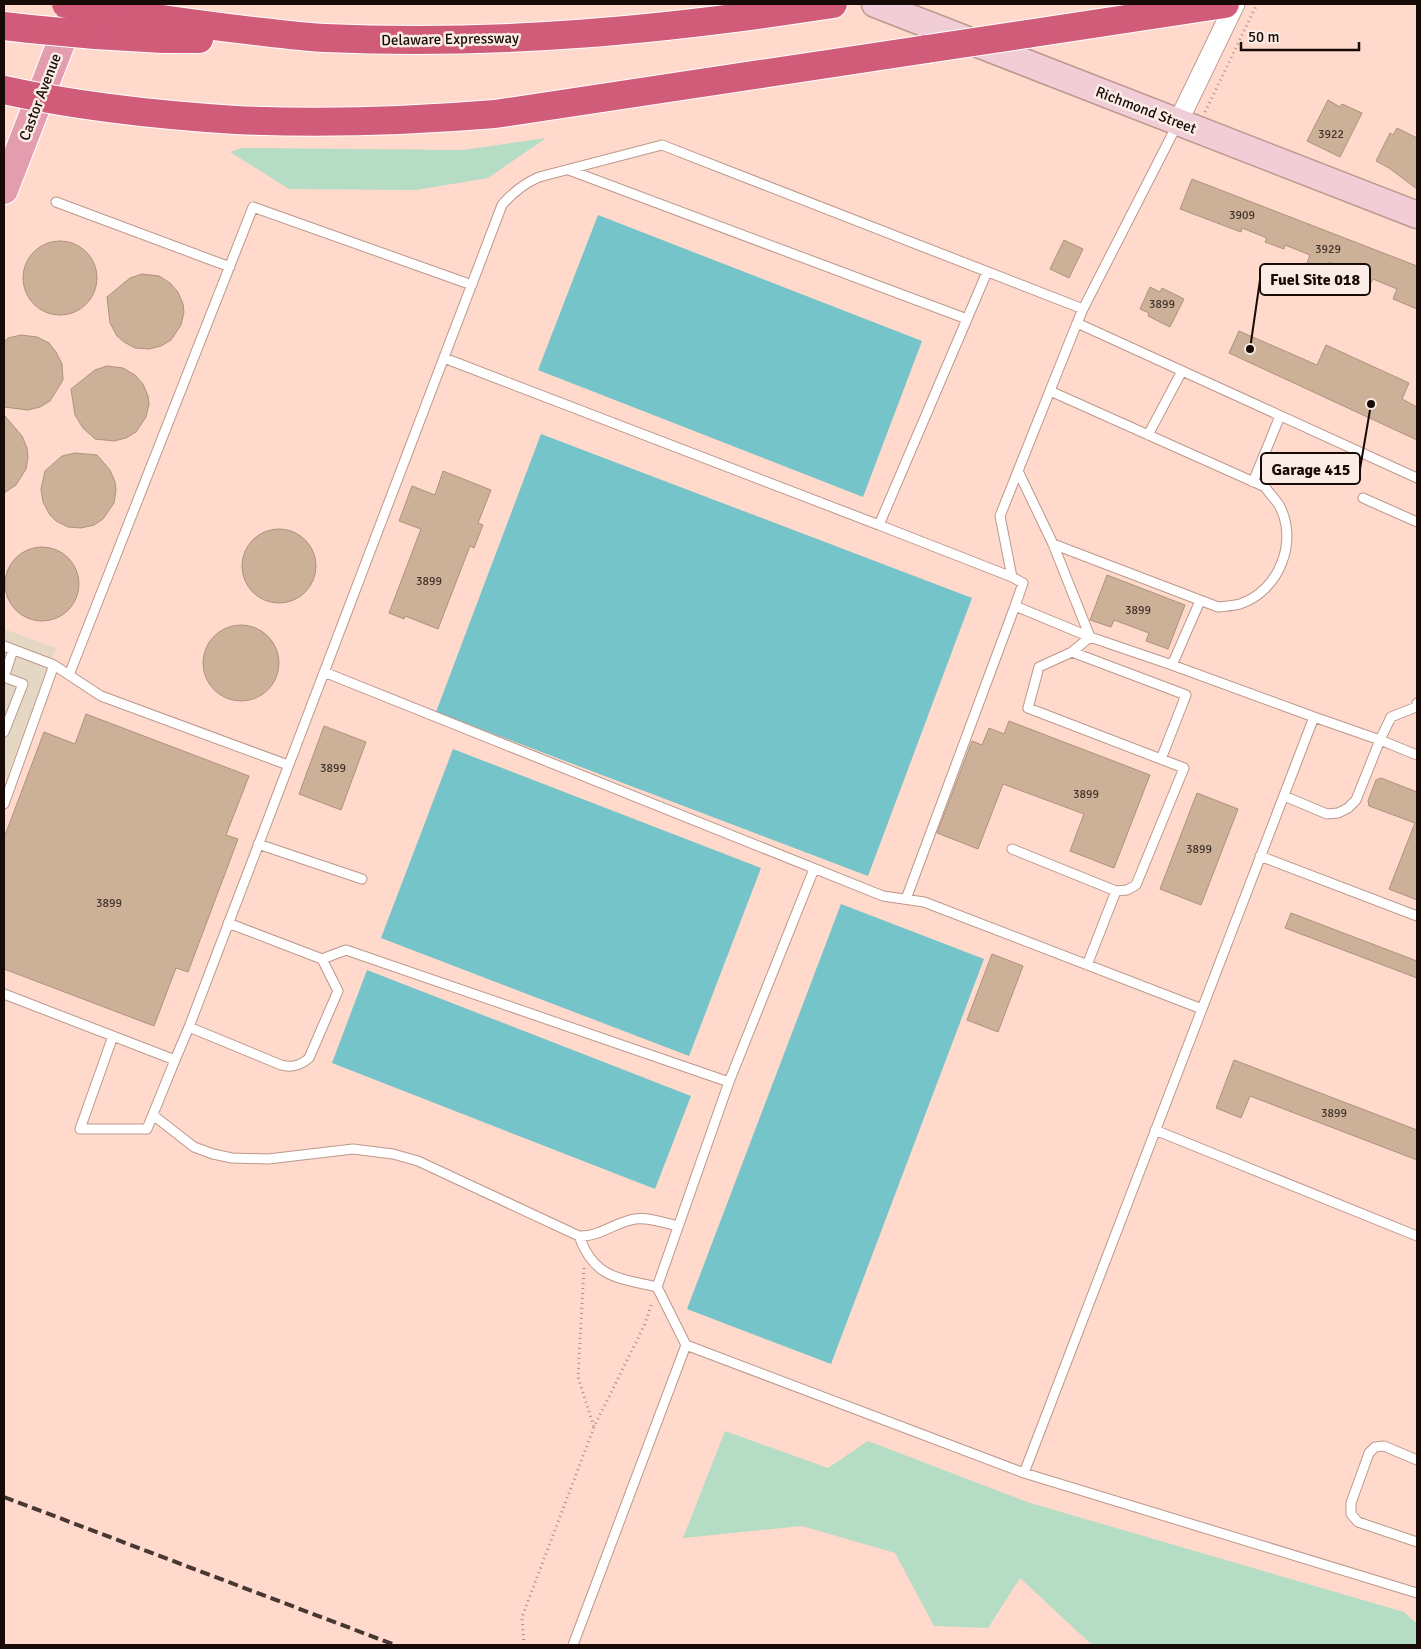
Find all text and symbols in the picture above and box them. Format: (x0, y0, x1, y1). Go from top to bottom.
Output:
scale bar (1241, 20, 1358, 52)
text: 50 m (1248, 28, 1279, 46)
street label: Delaware Expressway (381, 29, 519, 49)
street label: Castor Avenue (15, 51, 65, 143)
street label: Richmond Street (1093, 82, 1199, 138)
house number: 3922 (1318, 127, 1344, 142)
house number: 3909 (1229, 208, 1255, 223)
house number: 3929 (1315, 242, 1341, 257)
callout: Fuel Site 018 (1260, 264, 1370, 295)
text: Fuel Site 018 (1270, 270, 1360, 290)
house number: 3899 (1149, 297, 1175, 312)
callout: Garage 415 (1261, 453, 1360, 484)
text: Garage 415 (1272, 460, 1350, 480)
house number: 3899 (416, 574, 442, 589)
house number: 3899 (1125, 603, 1151, 618)
house number: 3899 (320, 761, 346, 776)
house number: 3899 (1073, 787, 1099, 802)
house number: 3899 (1186, 842, 1212, 857)
house number: 3899 (96, 896, 122, 911)
house number: 3899 (1321, 1106, 1347, 1121)

